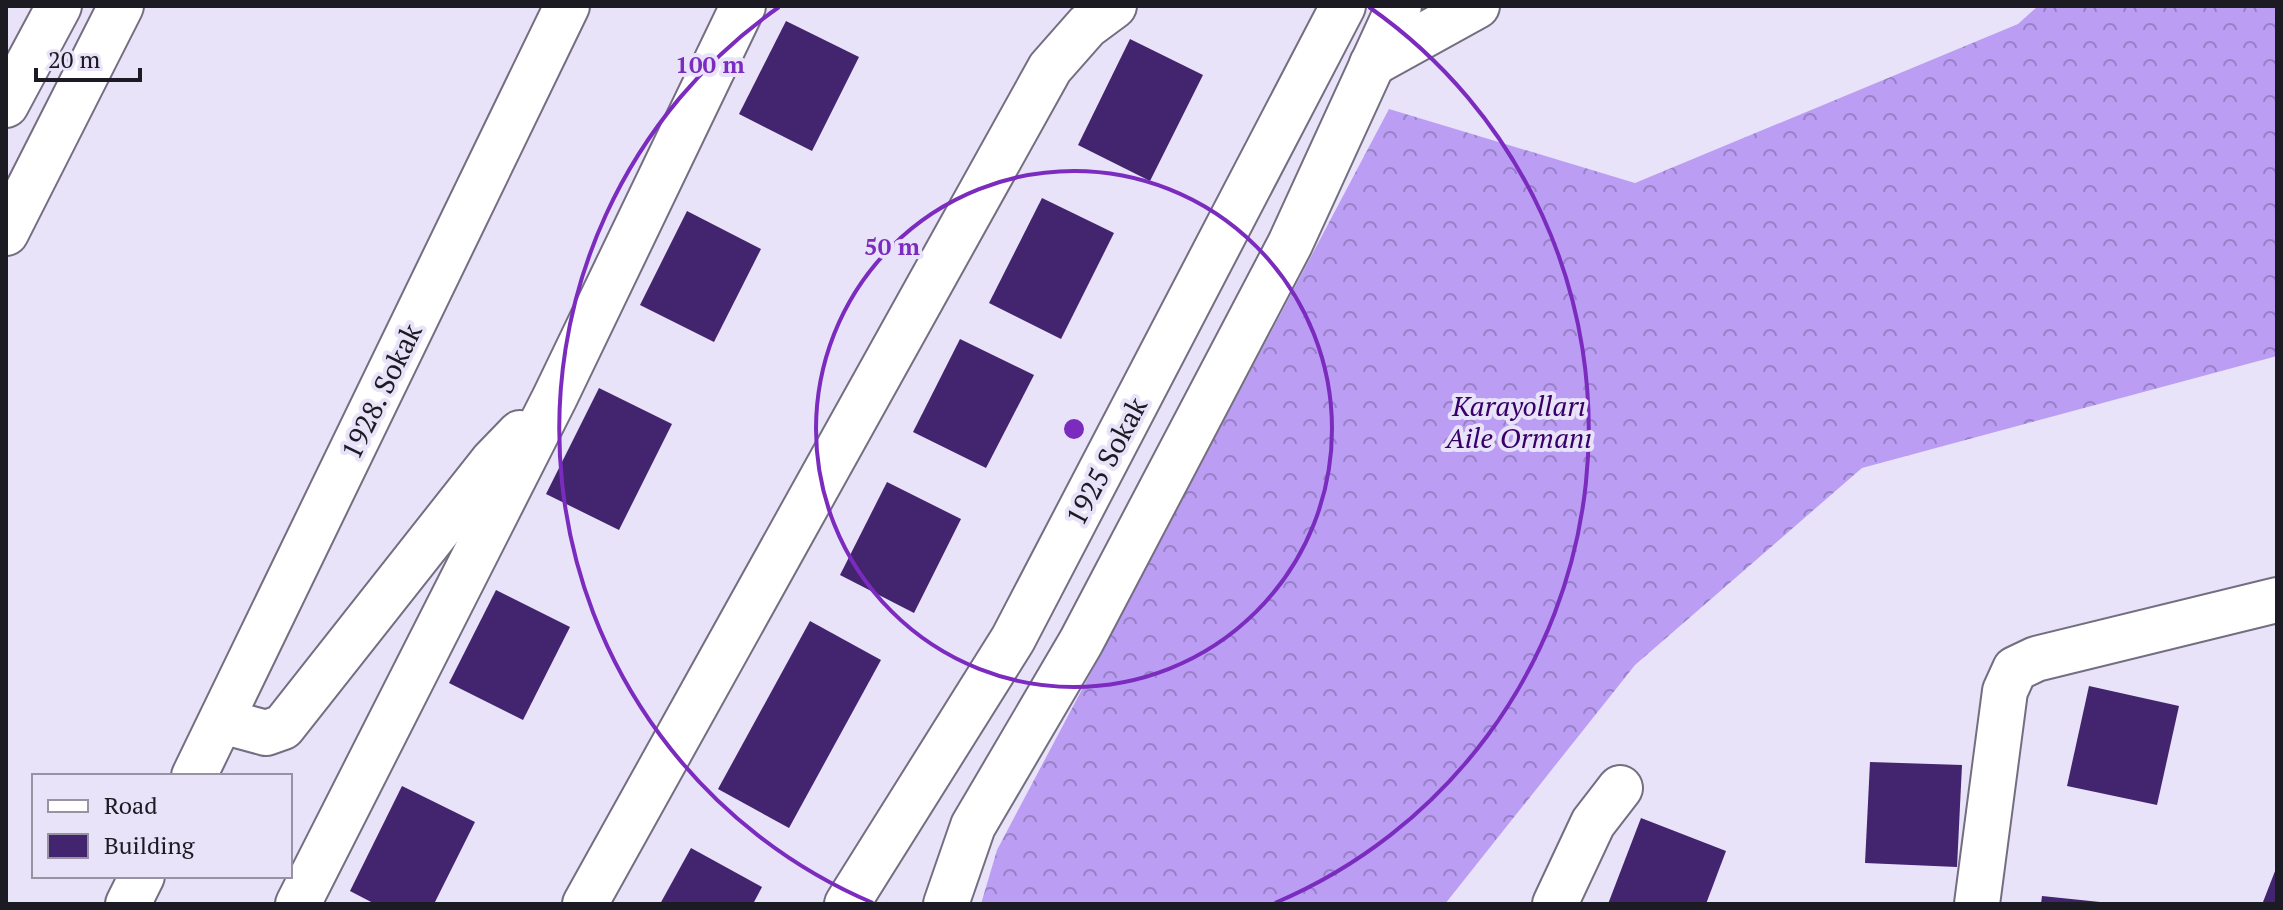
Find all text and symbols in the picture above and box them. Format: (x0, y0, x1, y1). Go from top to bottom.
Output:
scale bar (36, 32, 140, 82)
text: 20 m (48, 43, 100, 75)
text: 100 m (675, 48, 745, 80)
text: 50 m (864, 230, 920, 262)
street label: 1928. Sokak (332, 316, 430, 465)
park label: Karayolları Aile Ormanı (1444, 387, 1592, 456)
street label: 1925 Sokak (1057, 390, 1155, 532)
centre of rings (1060, 415, 1088, 443)
legend (32, 774, 292, 878)
text: Road (104, 789, 158, 821)
text: Building (104, 829, 195, 861)

